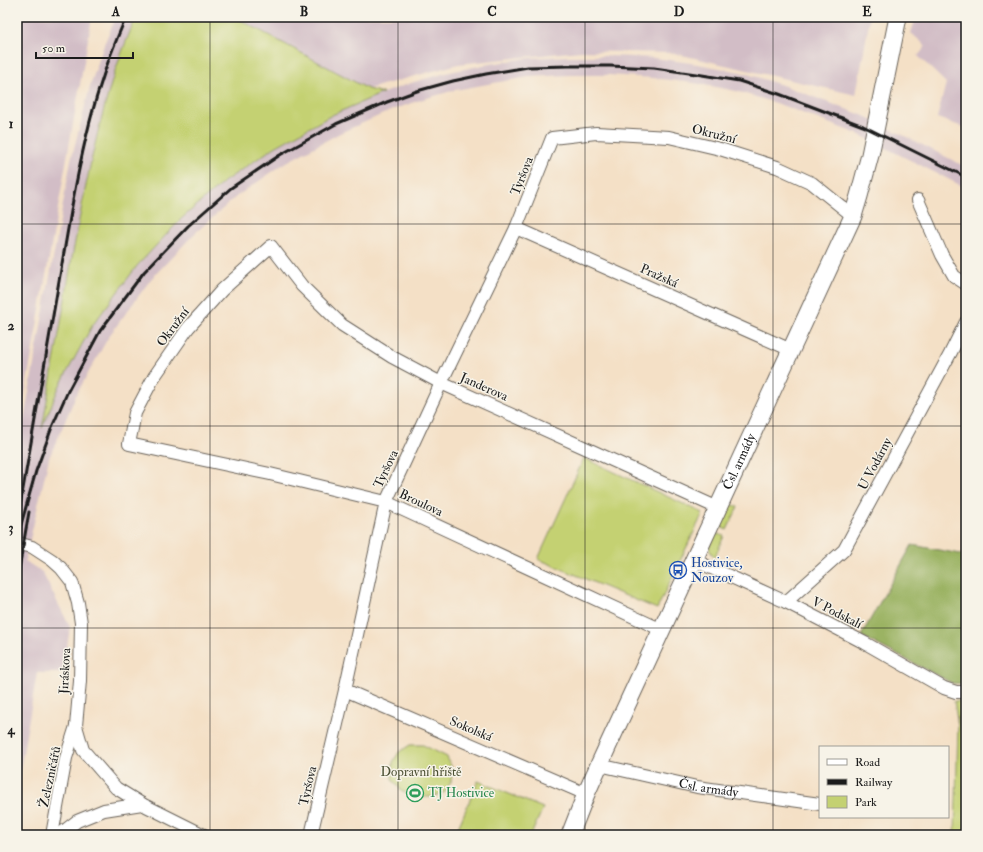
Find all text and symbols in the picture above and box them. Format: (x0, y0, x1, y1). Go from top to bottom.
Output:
text: A (111, 4, 121, 20)
text: B (300, 4, 308, 20)
text: C (487, 4, 497, 20)
text: D (674, 4, 685, 20)
text: E (862, 4, 872, 20)
scale bar (36, 34, 133, 60)
text: 50 m (42, 41, 66, 56)
text: 1 (9, 116, 14, 132)
street label: Okružní (690, 121, 739, 148)
street label: Tyršova (507, 154, 538, 198)
street label: Pražská (638, 261, 681, 292)
street label: Okružní (153, 303, 194, 350)
text: 2 (8, 318, 15, 334)
street label: Janderova (457, 369, 511, 405)
street label: Čsl. armády (718, 431, 760, 492)
street label: U Vodárny (855, 435, 896, 493)
street label: Tyršova (370, 447, 403, 491)
street label: Broulova (397, 486, 446, 520)
text: 3 (9, 520, 14, 536)
place label: Hostivice, Nouzov (691, 555, 743, 586)
bus stop icon: Hostivice, Nouzov (668, 560, 688, 580)
street label: V Podskalí (809, 594, 866, 633)
street label: Jiráskova (56, 647, 74, 696)
street label: Sokolská (447, 713, 495, 745)
text: 4 (6, 722, 15, 738)
street label: Železničářů (34, 744, 64, 809)
legend (819, 746, 949, 818)
text: Road (855, 755, 880, 770)
street label: Tyršova (296, 764, 321, 808)
park label: Dopravní hřiště (380, 764, 462, 781)
street label: Čsl. armády (677, 773, 740, 802)
text: Railway (855, 775, 893, 790)
sports icon: TJ Hostivice (405, 783, 425, 803)
place label: TJ Hostivice (428, 785, 495, 801)
text: Park (855, 795, 877, 810)

